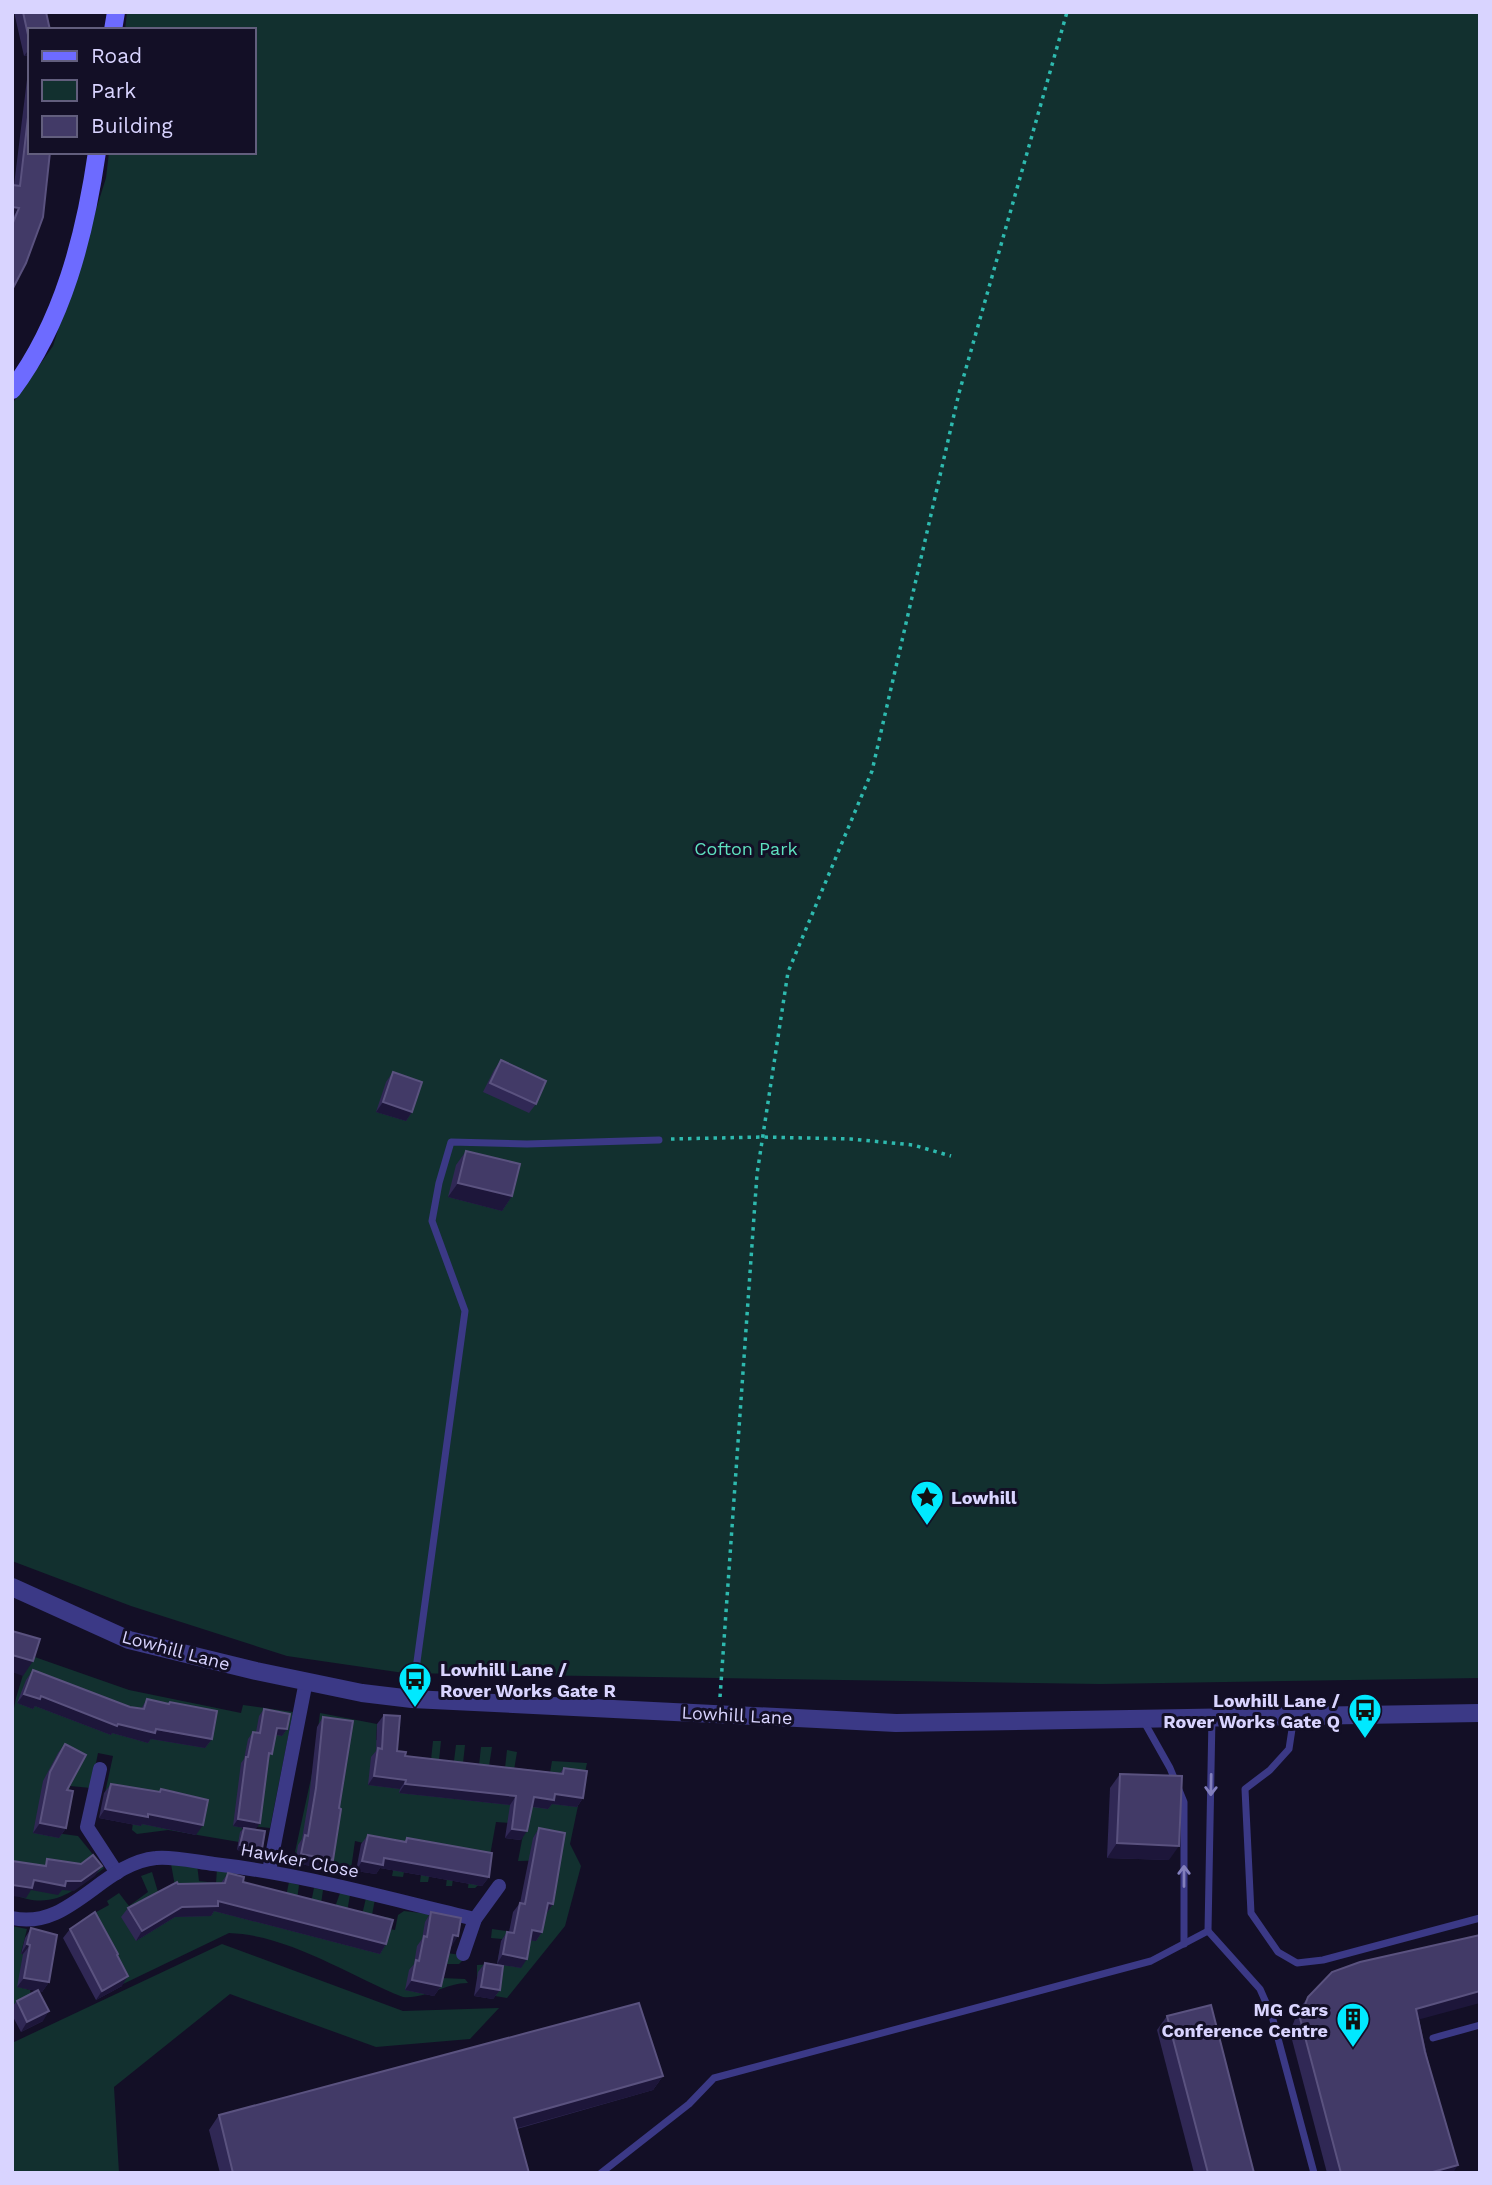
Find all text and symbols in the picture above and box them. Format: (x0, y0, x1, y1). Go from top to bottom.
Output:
legend (28, 28, 256, 154)
text: Road (91, 43, 142, 68)
text: Park (91, 78, 136, 103)
text: Building (91, 113, 173, 138)
park label: Cofton Park (694, 838, 798, 859)
place icon: Lowhill (908, 1478, 946, 1527)
place label: Lowhill (951, 1487, 1017, 1508)
street label: Lowhill Lane (120, 1625, 232, 1675)
place label: Lowhill Lane / Rover Works Gate R (440, 1659, 616, 1701)
bus stop icon: Lowhill Lane / Rover Works Gate R (396, 1660, 434, 1709)
place label: Lowhill Lane / Rover Works Gate Q (1163, 1690, 1341, 1732)
bus stop icon: Lowhill Lane / Rover Works Gate Q (1346, 1691, 1384, 1740)
street label: Lowhill Lane (681, 1702, 793, 1728)
one-way arrow (1204, 1773, 1217, 1796)
street label: Hawker Close (239, 1838, 361, 1882)
one-way arrow (1177, 1864, 1191, 1887)
place label: MG Cars Conference Centre (1161, 1999, 1328, 2041)
building icon: MG Cars Conference Centre (1334, 2000, 1372, 2049)

